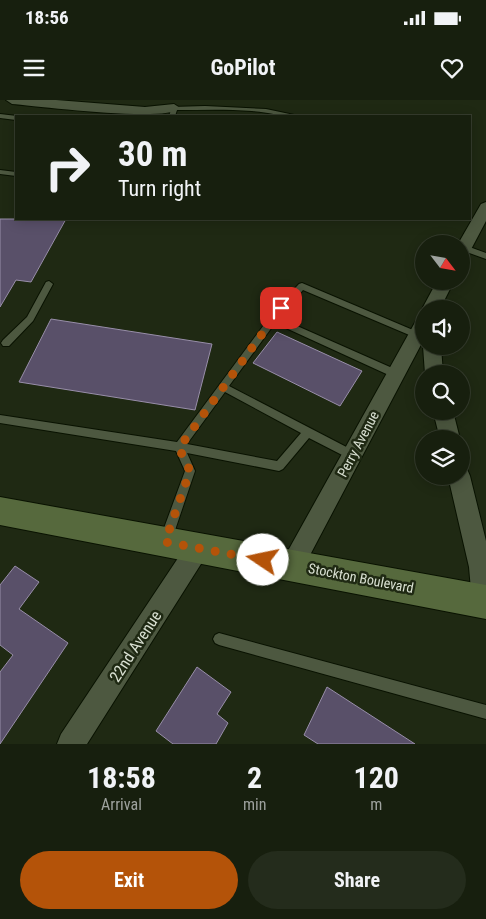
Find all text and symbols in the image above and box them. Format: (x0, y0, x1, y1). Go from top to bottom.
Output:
text: 18:56 (25, 6, 69, 29)
icon: menu (20, 54, 48, 82)
icon: heart (438, 54, 466, 82)
text: GoPilot (210, 55, 276, 80)
text: 30 m (118, 134, 187, 175)
icon: right (35, 135, 100, 200)
text: Turn right (118, 176, 201, 201)
north arrow (415, 235, 470, 290)
map controls (415, 235, 470, 485)
pin (260, 287, 302, 329)
icon: arrive (267, 294, 295, 322)
button: sound (415, 300, 470, 355)
button: search (415, 365, 470, 420)
street label: Perry Avenue (334, 408, 382, 480)
button: layers (415, 430, 470, 485)
position arrow (236, 533, 288, 585)
street label: Stockton Boulevard (307, 560, 415, 596)
street label: 22nd Avenue (105, 607, 166, 686)
text: 18:58 (87, 760, 156, 795)
text: 2 (247, 760, 262, 795)
text: 120 (353, 760, 399, 795)
text: Arrival (101, 795, 142, 814)
text: min (243, 795, 266, 814)
text: m (370, 795, 382, 814)
button: Exit (20, 851, 238, 909)
button: Share (248, 851, 466, 909)

